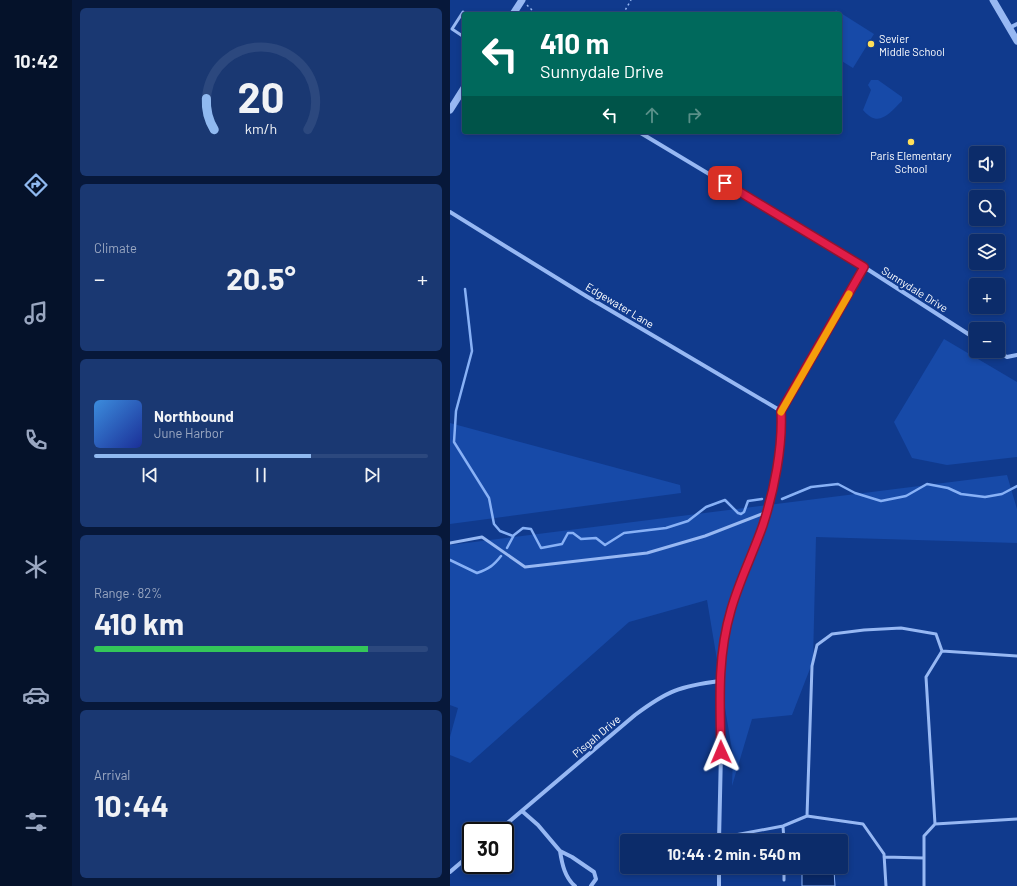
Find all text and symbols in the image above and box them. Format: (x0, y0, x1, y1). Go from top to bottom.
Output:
text: 410 m (540, 26, 609, 60)
icon: left (474, 28, 526, 80)
place label: Sevier Middle School (879, 32, 945, 58)
marker: Sevier Middle School (866, 39, 876, 49)
text: 10:42 (14, 50, 58, 72)
text: Sunnydale Drive (540, 60, 664, 82)
text: 20 (237, 71, 285, 121)
icon: left (599, 104, 621, 126)
icon: ahead (641, 104, 663, 126)
icon: right (683, 104, 705, 126)
text: km/h (245, 119, 277, 136)
marker: Paris Elementary School (906, 137, 916, 147)
map controls (969, 146, 1005, 358)
button: sound (969, 146, 1005, 182)
place label: Paris Elementary School (870, 149, 952, 175)
pin (708, 166, 742, 200)
icon: directions (22, 171, 50, 199)
icon: arrive (714, 172, 736, 194)
button: search (969, 190, 1005, 226)
button: layers (969, 234, 1005, 270)
text: Climate (94, 240, 137, 256)
text: 20.5° (226, 260, 296, 296)
street label: Sunnydale Drive (879, 263, 951, 315)
text: − (94, 265, 105, 291)
text: + (417, 265, 428, 291)
button: + (969, 278, 1005, 314)
street label: Edgewater Lane (584, 280, 657, 331)
icon: music (22, 299, 50, 327)
button: − (969, 322, 1005, 358)
text: Northbound (154, 407, 234, 425)
text: June Harbor (154, 425, 224, 441)
icon: phone (22, 426, 50, 454)
icon: previous (139, 464, 161, 486)
icon: pause (250, 464, 272, 486)
icon: next (361, 464, 383, 486)
icon: climate (22, 553, 50, 581)
text: Range · 82% (94, 585, 162, 601)
text: 410 km (94, 605, 184, 641)
icon: car (22, 681, 50, 709)
street label: Pisgah Drive (569, 712, 623, 760)
position arrow (700, 731, 742, 773)
text: Arrival (94, 767, 130, 783)
text: 10:44 (94, 787, 169, 823)
icon: filters (22, 808, 50, 836)
speed limit sign: 30 (462, 822, 514, 874)
text: 10:44 · 2 min · 540 m (667, 845, 801, 863)

